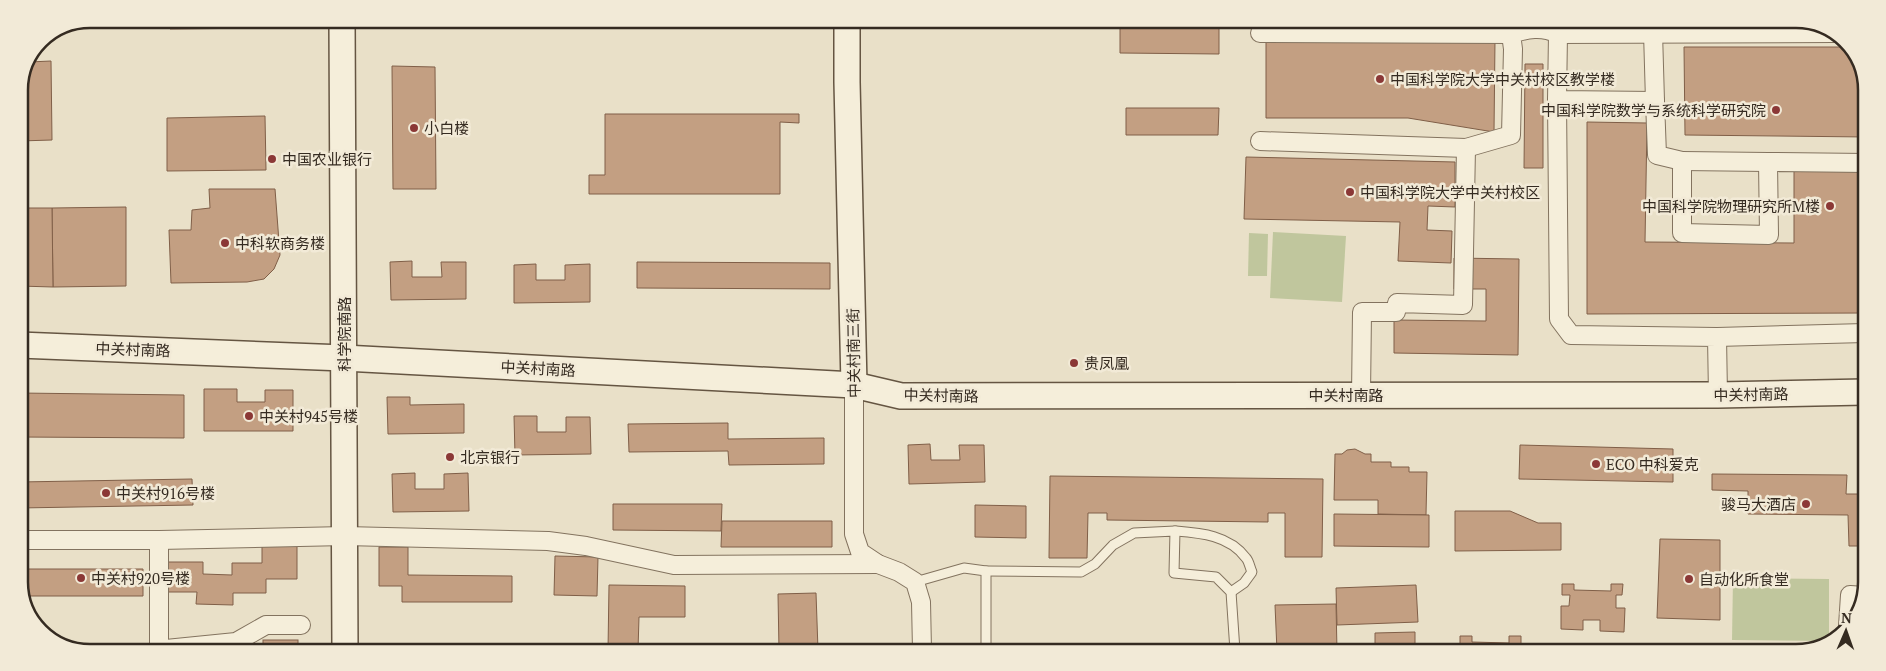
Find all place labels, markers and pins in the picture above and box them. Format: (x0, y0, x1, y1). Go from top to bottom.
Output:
place label: 中国科学院大学中关村校区教学楼 (1390, 69, 1615, 89)
marker: 中国科学院大学中关村校区教学楼 (1374, 73, 1386, 85)
place label: 中国科学院数学与系统科学研究院 (1541, 100, 1766, 120)
marker: 中国科学院数学与系统科学研究院 (1770, 104, 1782, 116)
place label: 小白楼 (424, 118, 469, 138)
marker: 小白楼 (408, 122, 420, 134)
place label: 中国农业银行 (282, 149, 372, 169)
marker: 中国农业银行 (266, 153, 278, 165)
place label: 中国科学院大学中关村校区 (1360, 182, 1540, 202)
marker: 中国科学院大学中关村校区 (1344, 186, 1356, 198)
place label: 中国科学院物理研究所M楼 (1642, 196, 1820, 216)
marker: 中国科学院物理研究所M楼 (1824, 200, 1836, 212)
place label: 中科软商务楼 (235, 233, 325, 253)
marker: 中科软商务楼 (219, 237, 231, 249)
place label: 贵凤凰 (1084, 353, 1129, 373)
marker: 贵凤凰 (1068, 357, 1080, 369)
place label: 中关村945号楼 (259, 406, 358, 426)
marker: 中关村945号楼 (243, 410, 255, 422)
place label: 北京银行 (460, 447, 520, 467)
marker: 北京银行 (444, 451, 456, 463)
place label: ECO 中科爱克 (1606, 454, 1699, 474)
marker: ECO 中科爱克 (1590, 458, 1602, 470)
place label: 中关村916号楼 (116, 483, 215, 503)
marker: 中关村916号楼 (100, 487, 112, 499)
place label: 骏马大酒店 (1721, 494, 1796, 514)
marker: 骏马大酒店 (1800, 498, 1812, 510)
place label: 中关村920号楼 (91, 568, 190, 588)
place label: 自动化所食堂 (1699, 569, 1789, 589)
marker: 中关村920号楼 (75, 572, 87, 584)
marker: 自动化所食堂 (1683, 573, 1695, 585)

